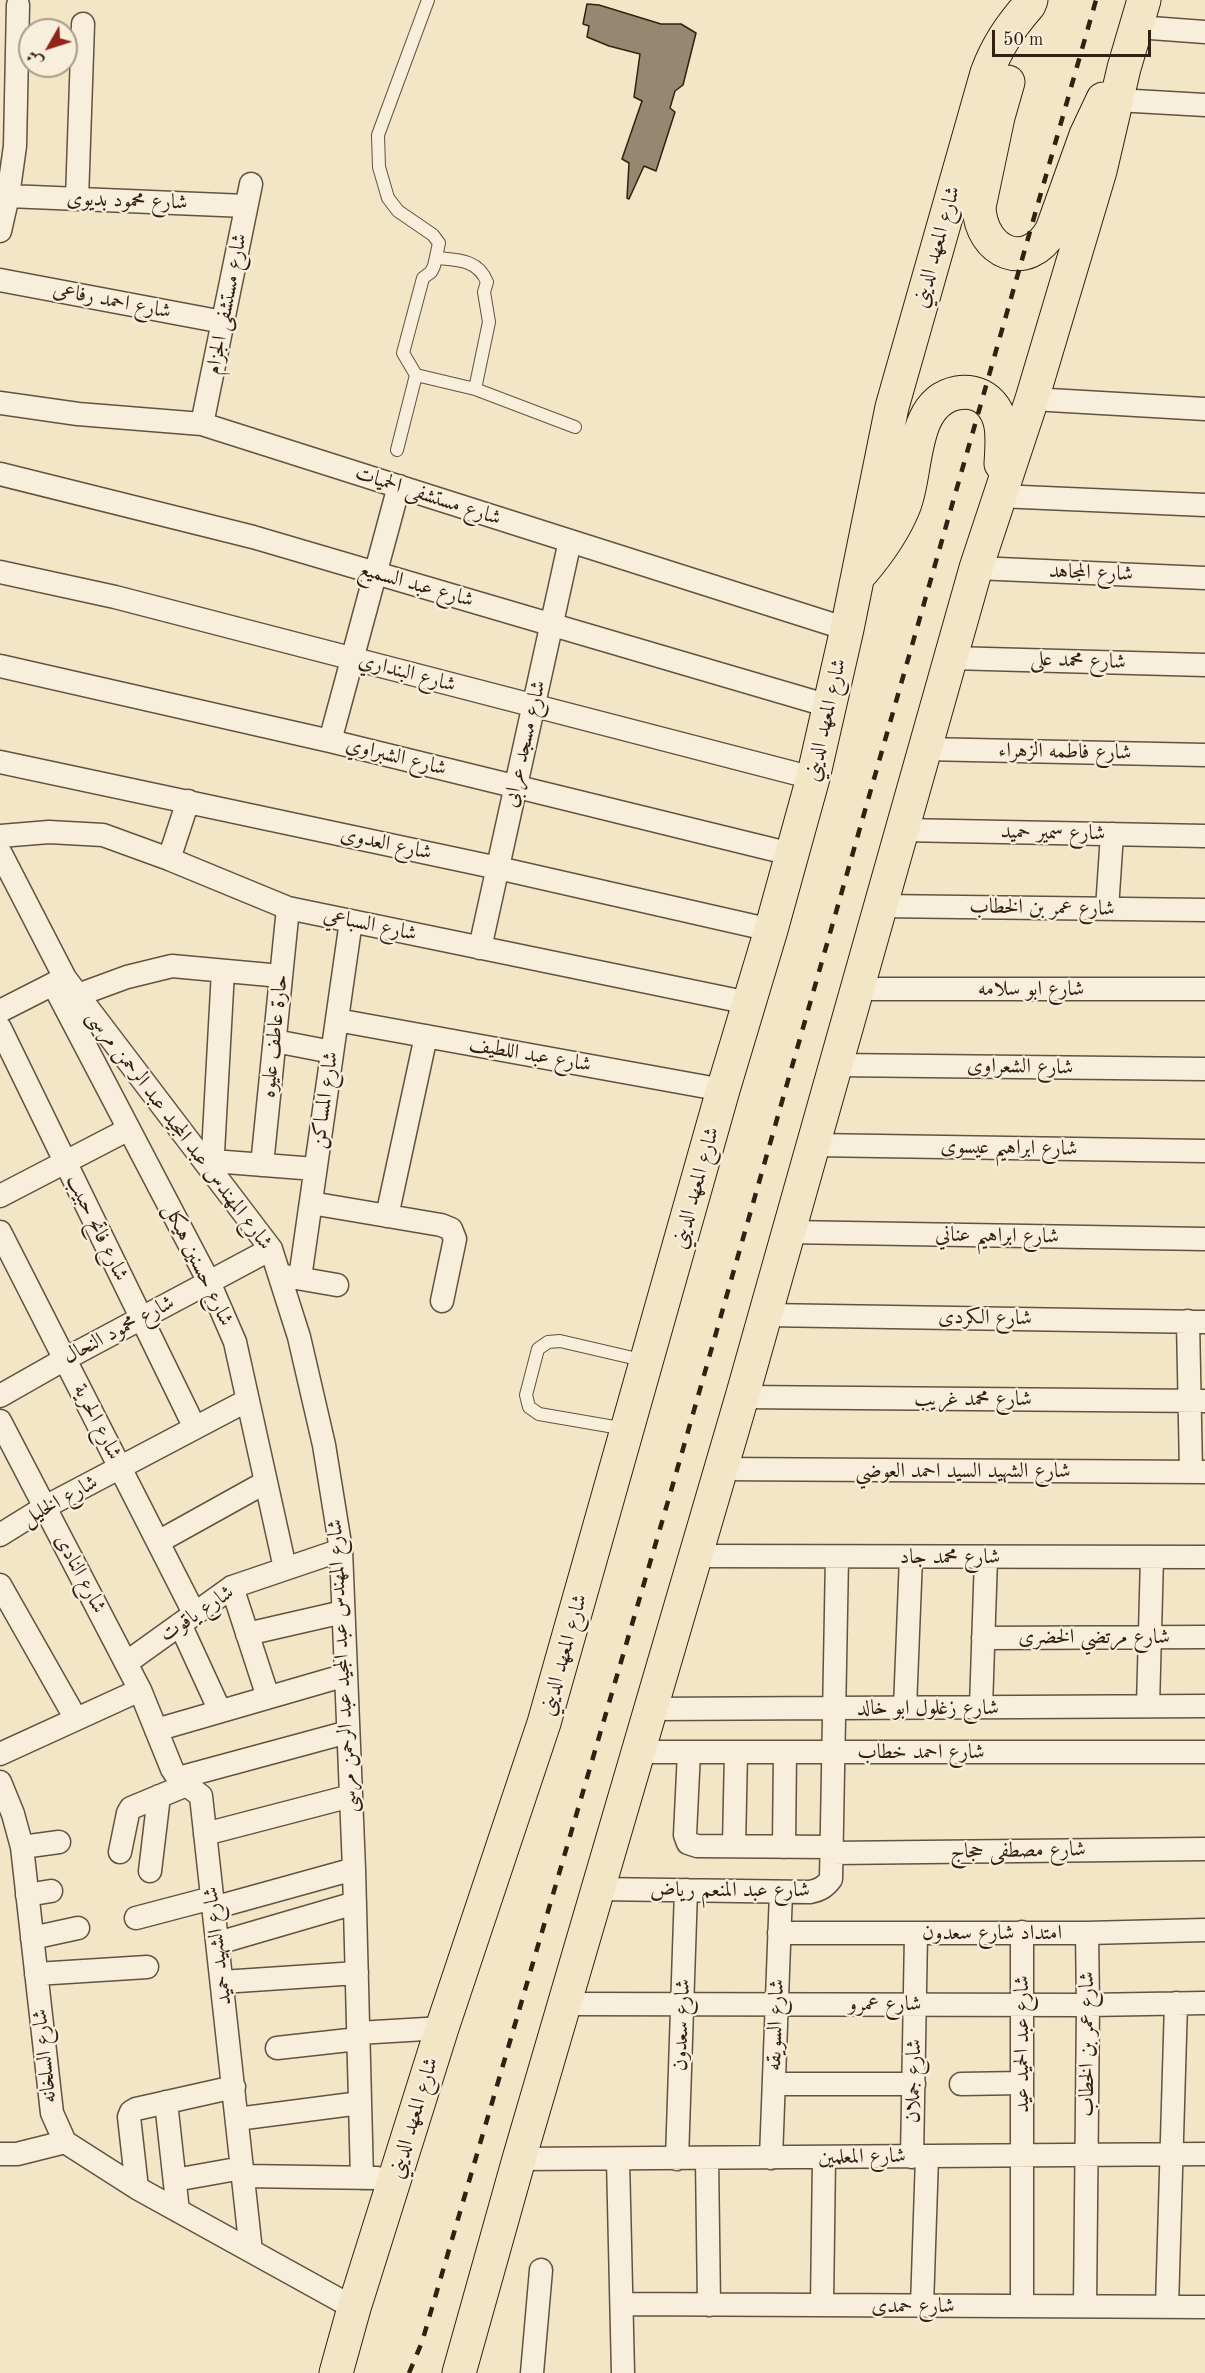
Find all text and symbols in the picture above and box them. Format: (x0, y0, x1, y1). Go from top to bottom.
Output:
north arrow (18, 18, 78, 78)
scale bar (995, 18, 1154, 56)
text: 50 m (1003, 31, 1043, 49)
text: ش (24, 47, 47, 69)
street label: شارع المعهد الديني (908, 183, 966, 311)
street label: شارع محمود بديوى (66, 186, 188, 216)
street label: شارع مستشفى الجزام (201, 231, 253, 377)
street label: شارع احمد رفاعى (51, 277, 173, 325)
street label: شارع مستشفى الحميات (352, 461, 504, 531)
street label: شارع عبد السميع (356, 557, 476, 613)
street label: شارع المجاهد (1048, 559, 1134, 587)
street label: شارع محمد على (1030, 647, 1126, 675)
street label: شارع البنداري (356, 648, 458, 698)
street label: شارع المعهد الديني (800, 656, 852, 784)
street label: شارع مسجد عرابى (498, 678, 552, 810)
street label: شارع الشبراوي (343, 732, 449, 782)
street label: شارع فاطمه الزهراء (998, 738, 1132, 766)
street label: شارع سمير حميد (1000, 819, 1106, 847)
street label: شارع العدوى (338, 822, 434, 866)
street label: شارع عمر بن الخطاب (969, 894, 1115, 922)
street label: شارع السباعي (321, 903, 419, 947)
street label: حارة عاطف عليوه (256, 973, 294, 1099)
street label: شارع ابو سلامه (978, 976, 1084, 1002)
street label: شارع المهندس عبد المجيد عبد الرحمن مرسى (80, 1005, 278, 1255)
street label: شارع عبد اللطيف (467, 1032, 593, 1078)
street label: شارع المساكن (306, 1050, 344, 1150)
street label: شارع الشعراوى (967, 1053, 1073, 1081)
street label: شارع المعهد الديني (667, 1124, 725, 1252)
street label: شارع ابراهيم عيسوى (940, 1134, 1078, 1162)
street label: شارع فاتح حبيب (60, 1171, 134, 1285)
street label: شارع حسنين هيكل (157, 1200, 239, 1330)
street label: شارع ابراهيم عناني (935, 1222, 1059, 1250)
street label: شارع محمود النحال (59, 1290, 179, 1370)
street label: شارع الكردى (938, 1305, 1032, 1331)
street label: شارع الحرية (67, 1380, 127, 1464)
street label: شارع محمد غريب (914, 1386, 1032, 1412)
street label: شارع الشهيد السيد احمد العوضي (855, 1458, 1071, 1484)
street label: شارع الخليل (18, 1470, 102, 1532)
street label: شارع المهندس عبد المجيد عبد الرحمن مرسى (323, 1519, 363, 1813)
street label: شارع النادى (49, 1530, 111, 1618)
street label: شارع محمد جاد (900, 1544, 1000, 1570)
street label: شارع ياقوت (155, 1580, 239, 1648)
street label: شارع المعهد الديني (535, 1591, 593, 1719)
street label: شارع مرتضي الخضرى (1018, 1624, 1170, 1650)
street label: شارع زغلول ابو خالد (857, 1695, 999, 1721)
street label: شارع احمد خطاب (857, 1739, 985, 1765)
street label: شارع مصطفى حجاج (950, 1837, 1086, 1865)
street label: شارع عبد المنعم رياض (650, 1877, 810, 1903)
street label: شارع الشهيد حميد (198, 1885, 238, 2007)
street label: امتداد شارع سعدون (922, 1920, 1062, 1946)
street label: شارع عمر بن الخطاب (1074, 1971, 1100, 2117)
street label: شارع عبد الحميد عيد (1009, 1975, 1035, 2113)
street label: شارع سعدون (668, 1978, 696, 2072)
street label: شارع السويقه (762, 1978, 790, 2072)
street label: شارع عمرو (849, 1991, 921, 2017)
street label: شارع السلخانه (28, 2008, 62, 2104)
street label: شارع جملان (901, 2039, 927, 2123)
street label: شارع المعهد الديني (384, 2054, 444, 2182)
street label: شارع المعلمين (818, 2144, 906, 2170)
street label: شارع حمدى (871, 2293, 955, 2319)

